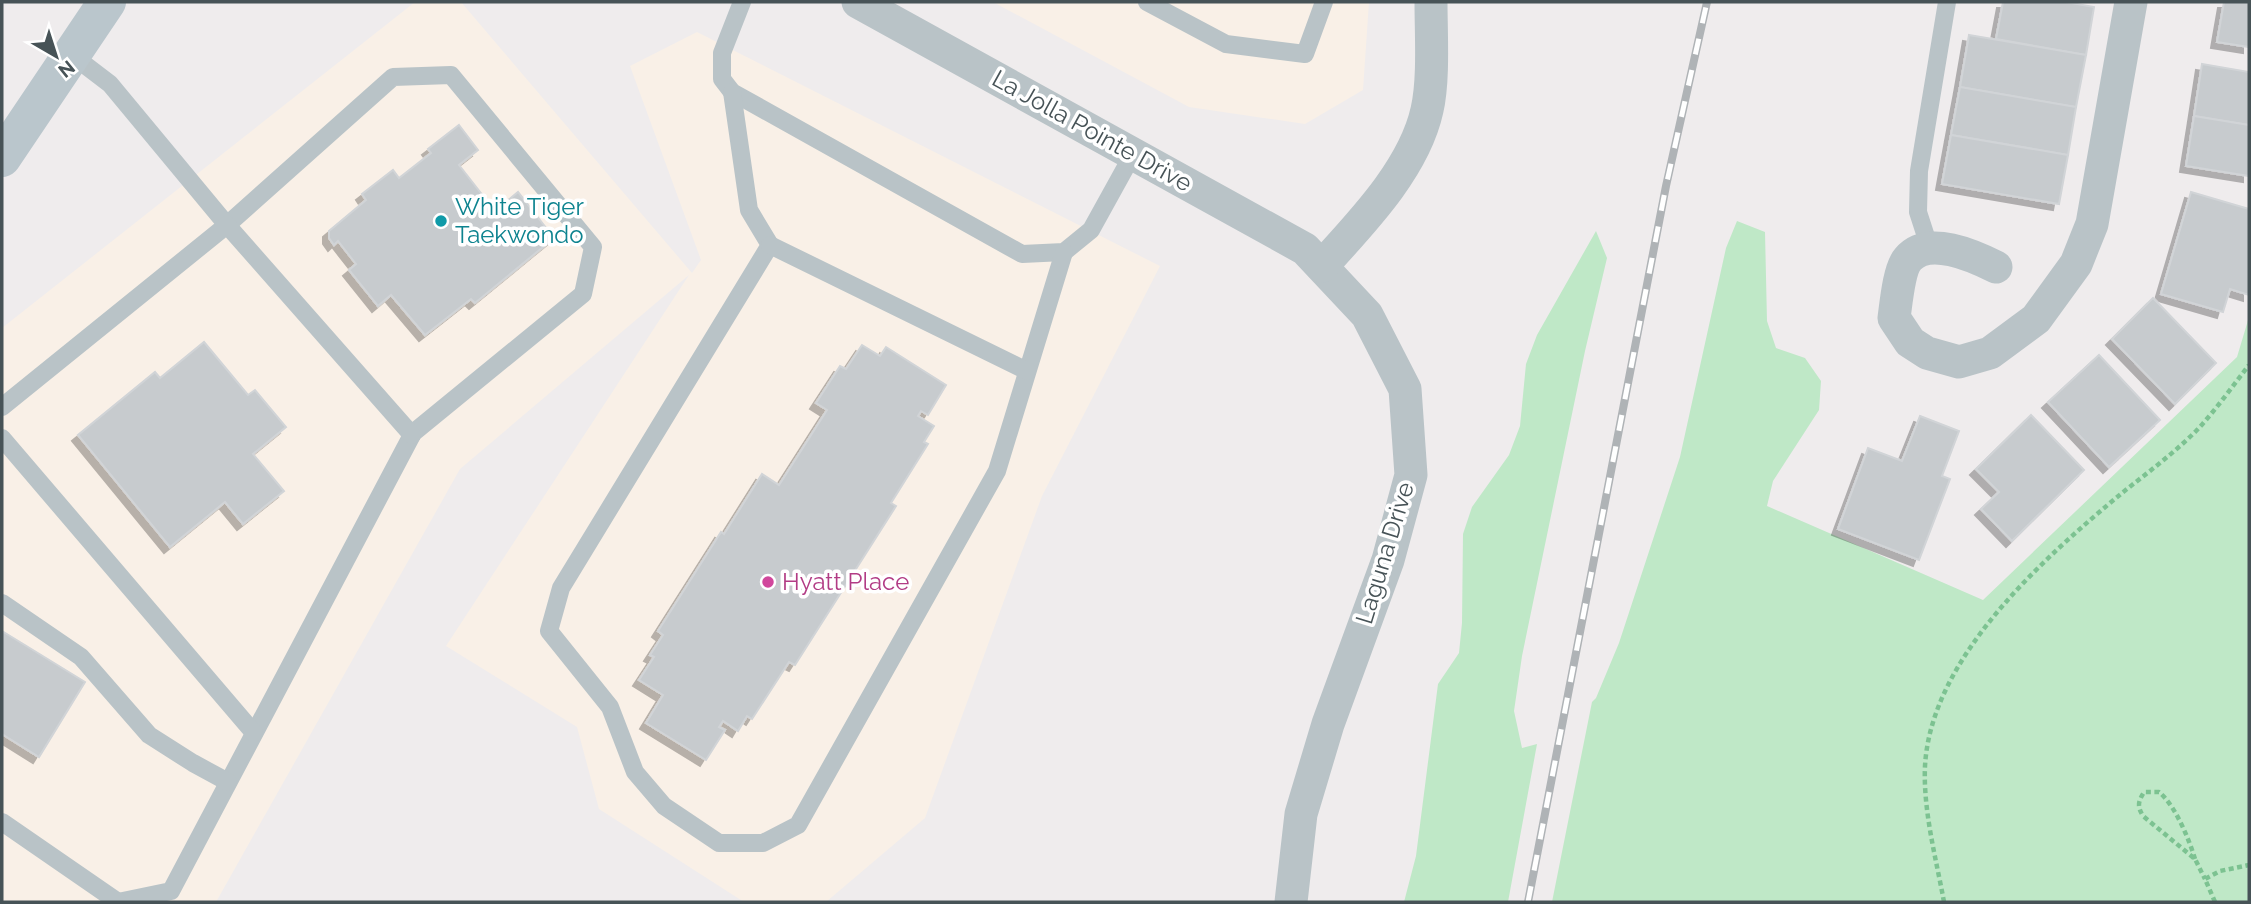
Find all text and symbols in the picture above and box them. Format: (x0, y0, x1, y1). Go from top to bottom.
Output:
north arrow (21, 21, 91, 91)
text: N (54, 56, 79, 82)
street label: La Jolla Pointe Drive (987, 64, 1197, 197)
place label: White Tiger Taekwondo (455, 192, 584, 249)
marker: White Tiger Taekwondo (433, 213, 449, 229)
street label: Laguna Drive (1349, 479, 1420, 627)
place label: Hyatt Place (782, 567, 909, 596)
marker: Hyatt Place (760, 574, 776, 590)

